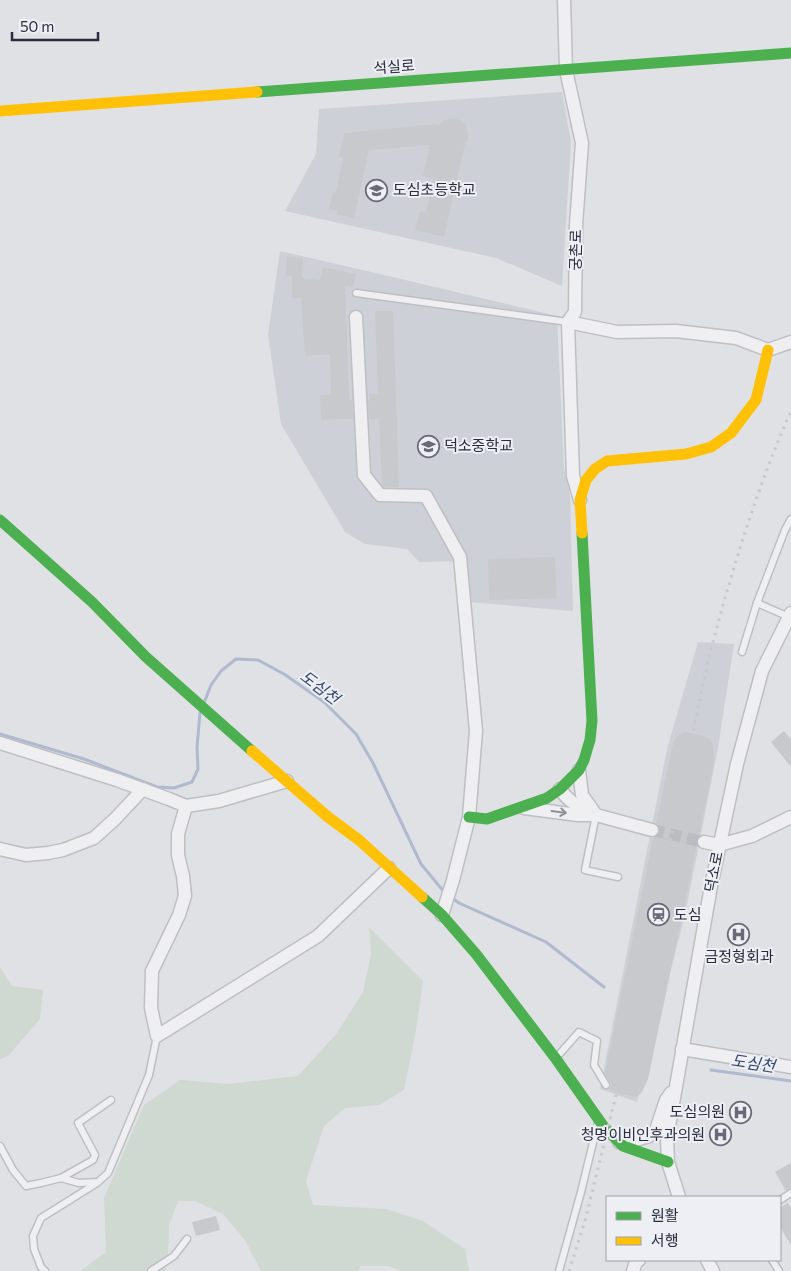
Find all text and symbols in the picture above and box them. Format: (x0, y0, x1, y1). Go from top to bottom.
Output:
scale bar (12, 10, 99, 42)
text: 50 m (20, 17, 54, 35)
street label: 석실로 (373, 56, 415, 76)
school or university icon: 도심초등학교 (365, 178, 389, 202)
place label: 도심초등학교 (393, 180, 476, 198)
street label: 궁촌로 (566, 229, 584, 271)
school or university icon: 덕소중학교 (416, 434, 440, 458)
place label: 덕소중학교 (444, 436, 513, 454)
water label: 도심천 (297, 666, 345, 709)
one-way arrow (551, 807, 567, 817)
street label: 덕소로 (700, 850, 726, 894)
station icon: 도심 (646, 903, 670, 927)
place label: 도심 (674, 905, 702, 923)
hospital icon: 금정형회과 (727, 922, 751, 946)
place label: 금정형회과 (704, 947, 774, 965)
water label: 도심천 (730, 1050, 779, 1075)
hospital icon: 도심의원 (729, 1100, 753, 1124)
place label: 도심의원 (670, 1102, 725, 1120)
hospital icon: 청명이비인후과의원 (709, 1123, 733, 1147)
place label: 청명이비인후과의원 (581, 1125, 705, 1143)
legend (606, 1196, 781, 1261)
text: 원활 (651, 1206, 679, 1224)
text: 서행 (651, 1231, 679, 1249)

